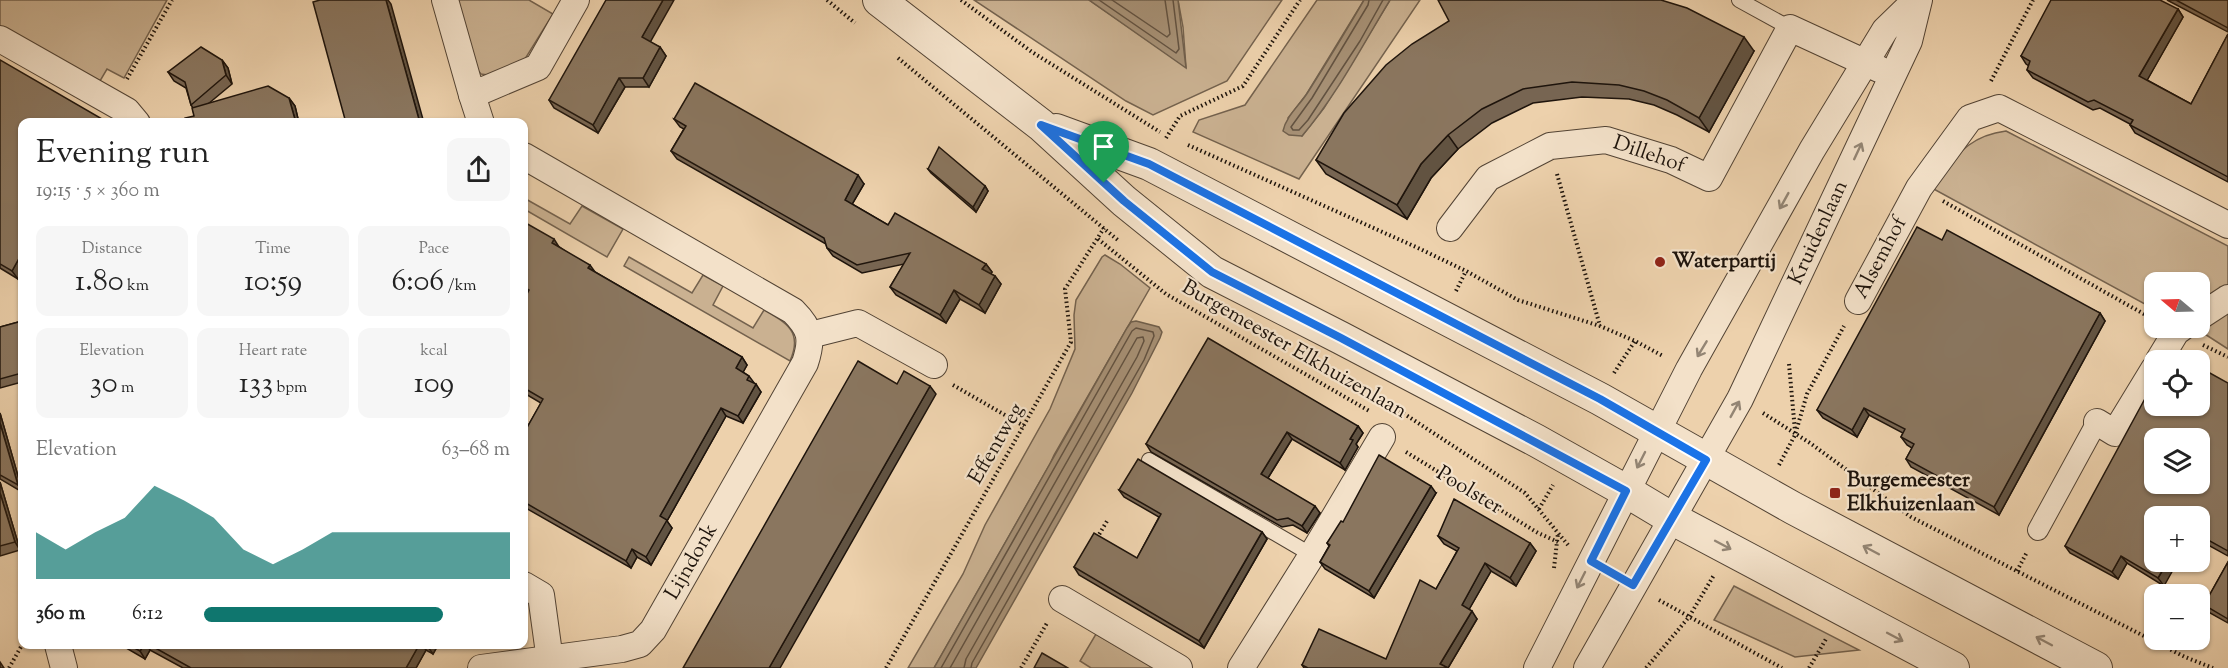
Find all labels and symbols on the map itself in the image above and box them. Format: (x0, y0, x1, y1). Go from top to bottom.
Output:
pin (1078, 121, 1129, 183)
street label: Dillehof (1609, 129, 1691, 182)
one-way arrow (1852, 142, 1864, 160)
street label: Kruidenlaan (1782, 176, 1856, 290)
one-way arrow (1778, 192, 1790, 209)
street label: Alsemhof (1847, 210, 1916, 304)
place label: Waterpartij (1672, 247, 1776, 277)
marker: Waterpartij (1653, 255, 1667, 269)
north arrow (2144, 272, 2210, 338)
street label: Burgemeester Elkhuizenlaan (1176, 273, 1412, 427)
one-way arrow (1695, 340, 1707, 357)
street label: Effentweg (962, 398, 1032, 490)
one-way arrow (1729, 401, 1741, 418)
one-way arrow (1635, 451, 1647, 469)
street label: Poolster (1430, 459, 1508, 523)
place label: Burgemeester Elkhuizenlaan (1847, 466, 1976, 520)
marker: Burgemeester Elkhuizenlaan (1828, 486, 1842, 500)
street label: Lijndonk (658, 518, 726, 606)
one-way arrow (1713, 540, 1731, 552)
one-way arrow (1863, 544, 1881, 555)
one-way arrow (1575, 571, 1586, 589)
one-way arrow (1885, 632, 1903, 643)
one-way arrow (2036, 635, 2053, 647)

